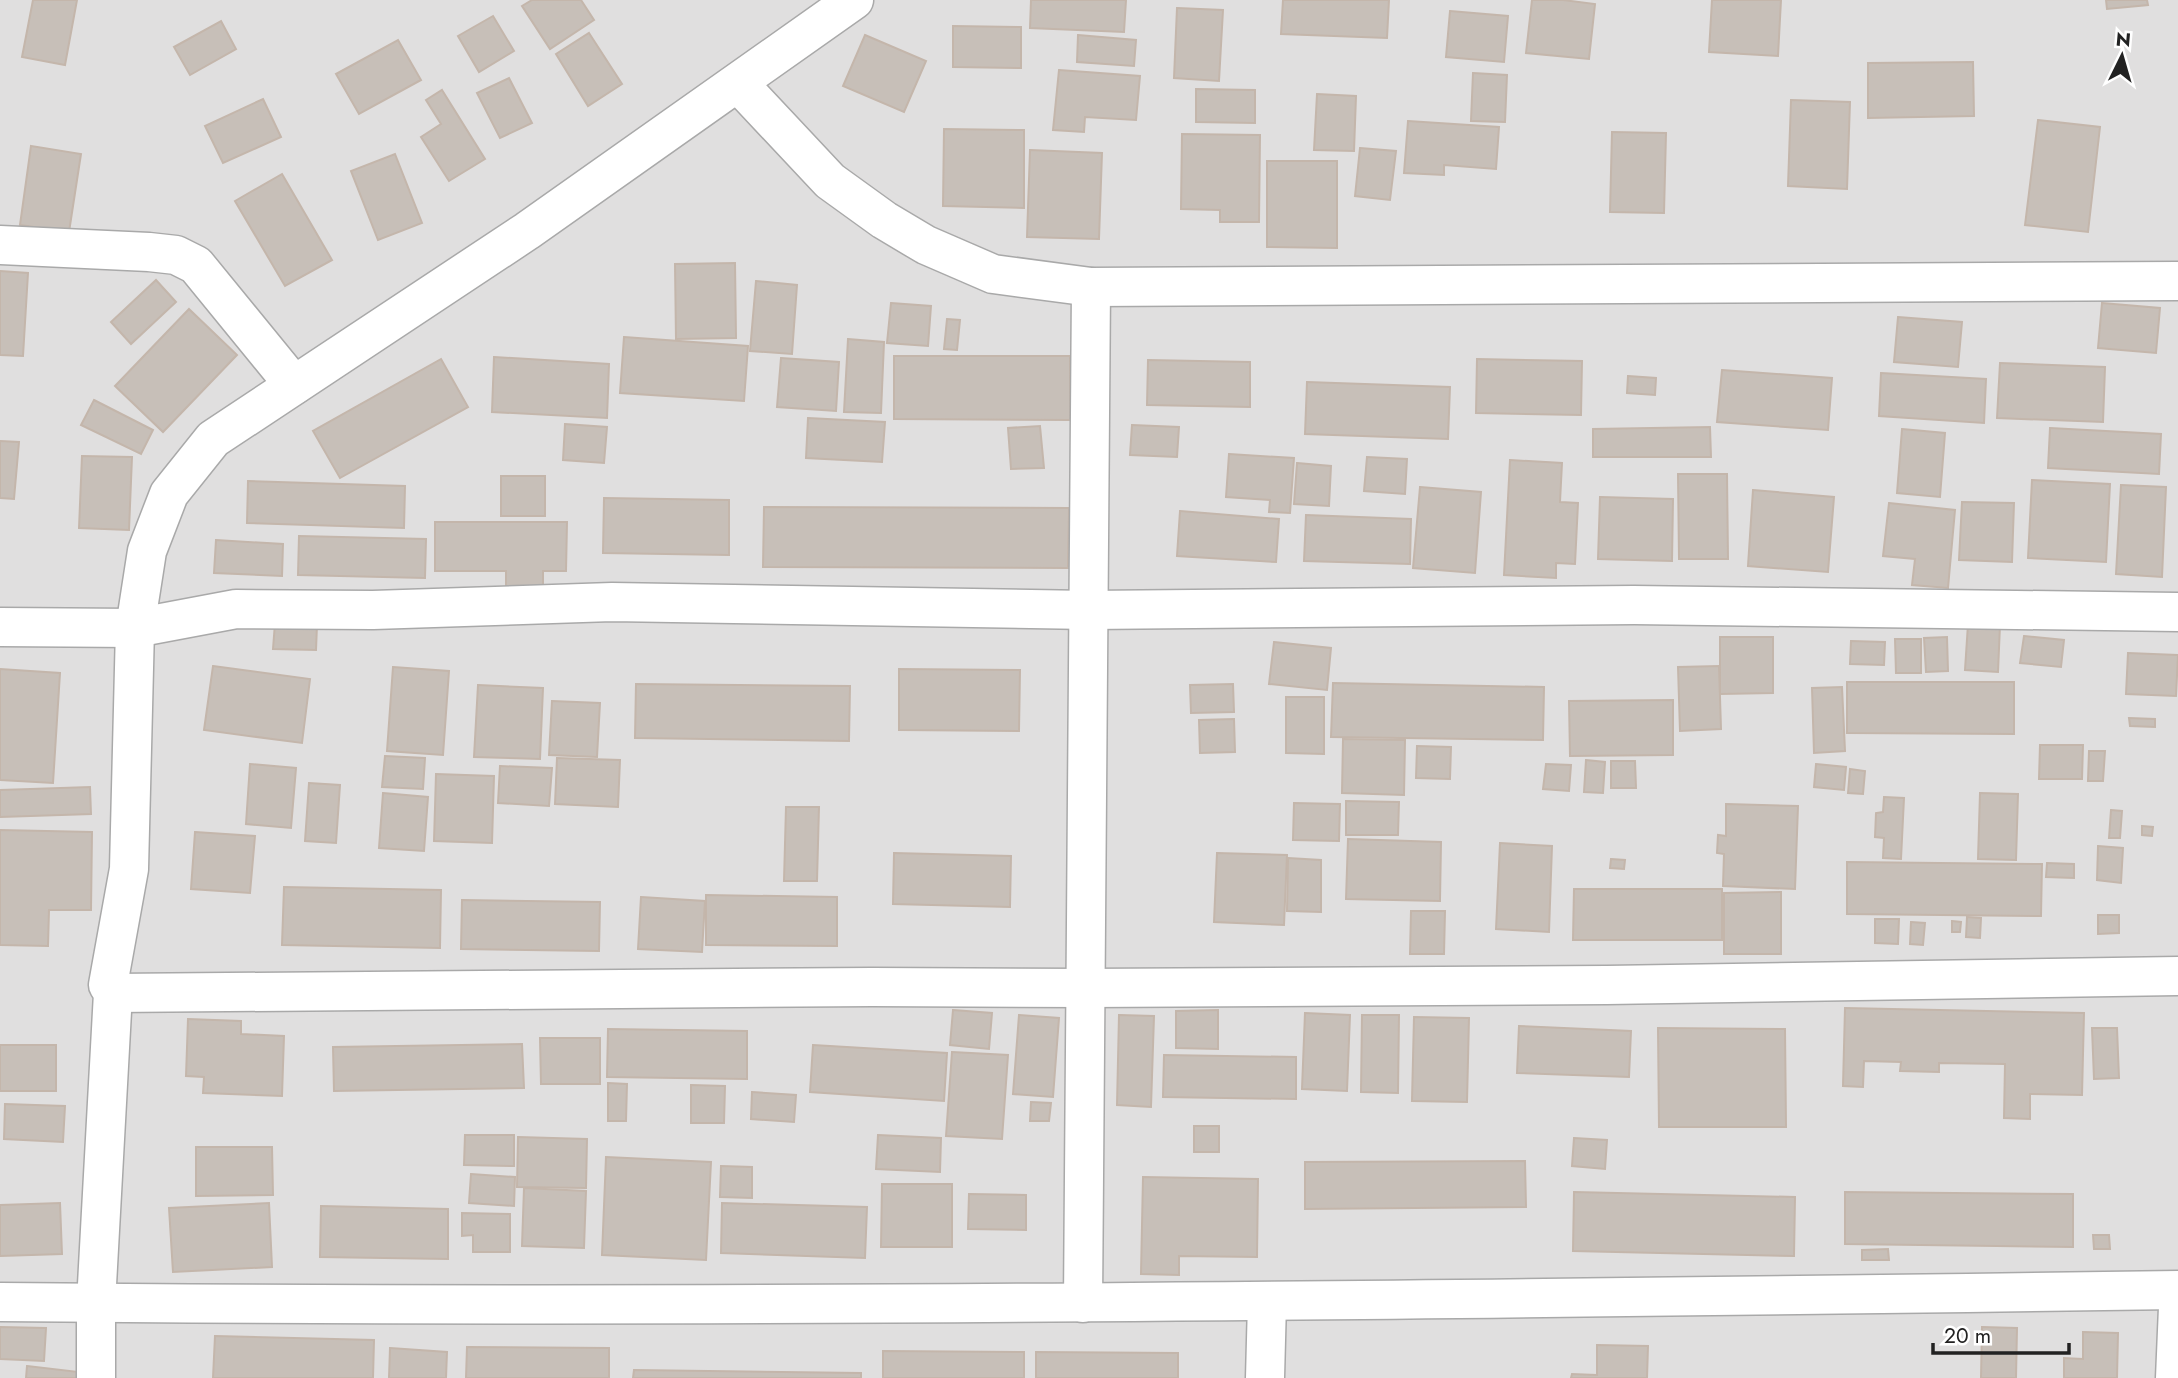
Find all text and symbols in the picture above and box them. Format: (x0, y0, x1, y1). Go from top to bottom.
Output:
north arrow (2087, 21, 2157, 91)
text: N (2115, 25, 2132, 54)
scale bar (1933, 1312, 2070, 1356)
text: 20 m (1944, 1321, 1991, 1351)

